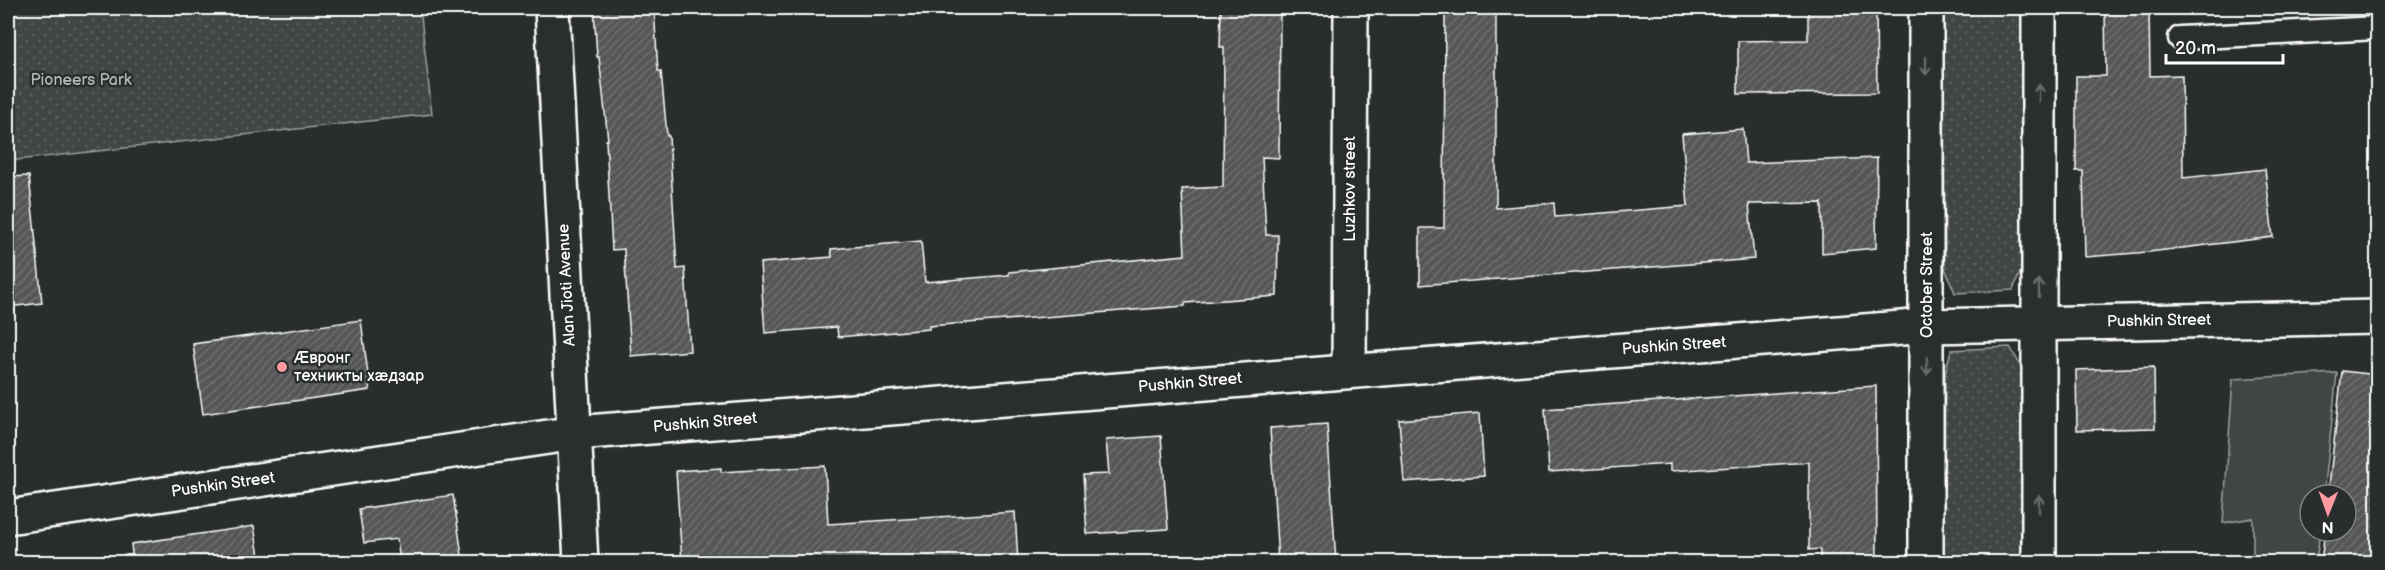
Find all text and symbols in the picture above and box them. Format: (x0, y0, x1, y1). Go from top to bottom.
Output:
scale bar (2166, 27, 2283, 65)
text: 20 m (2175, 38, 2216, 59)
one-way arrow (1920, 55, 1932, 75)
park label: Pioneers Park (30, 71, 132, 90)
one-way arrow (2033, 84, 2045, 104)
street label: Luzhkov street (1341, 136, 1360, 242)
street label: Alan Jioti Avenue (554, 223, 580, 347)
street label: October Street (1918, 232, 1937, 338)
one-way arrow (2033, 279, 2045, 299)
street label: Pushkin Street (2107, 311, 2211, 331)
street label: Pushkin Street (1621, 333, 1727, 359)
place label: Æвpонг техникты хæдзар (293, 349, 424, 386)
one-way arrow (1921, 355, 1933, 375)
marker: Æвpонг техникты хæдзар (275, 360, 289, 374)
street label: Pushkin Street (1137, 369, 1243, 397)
street label: Pushkin Street (652, 409, 758, 437)
street label: Pushkin Street (170, 468, 276, 502)
north arrow (2298, 483, 2358, 543)
one-way arrow (2033, 495, 2045, 515)
text: N (2322, 517, 2334, 536)

